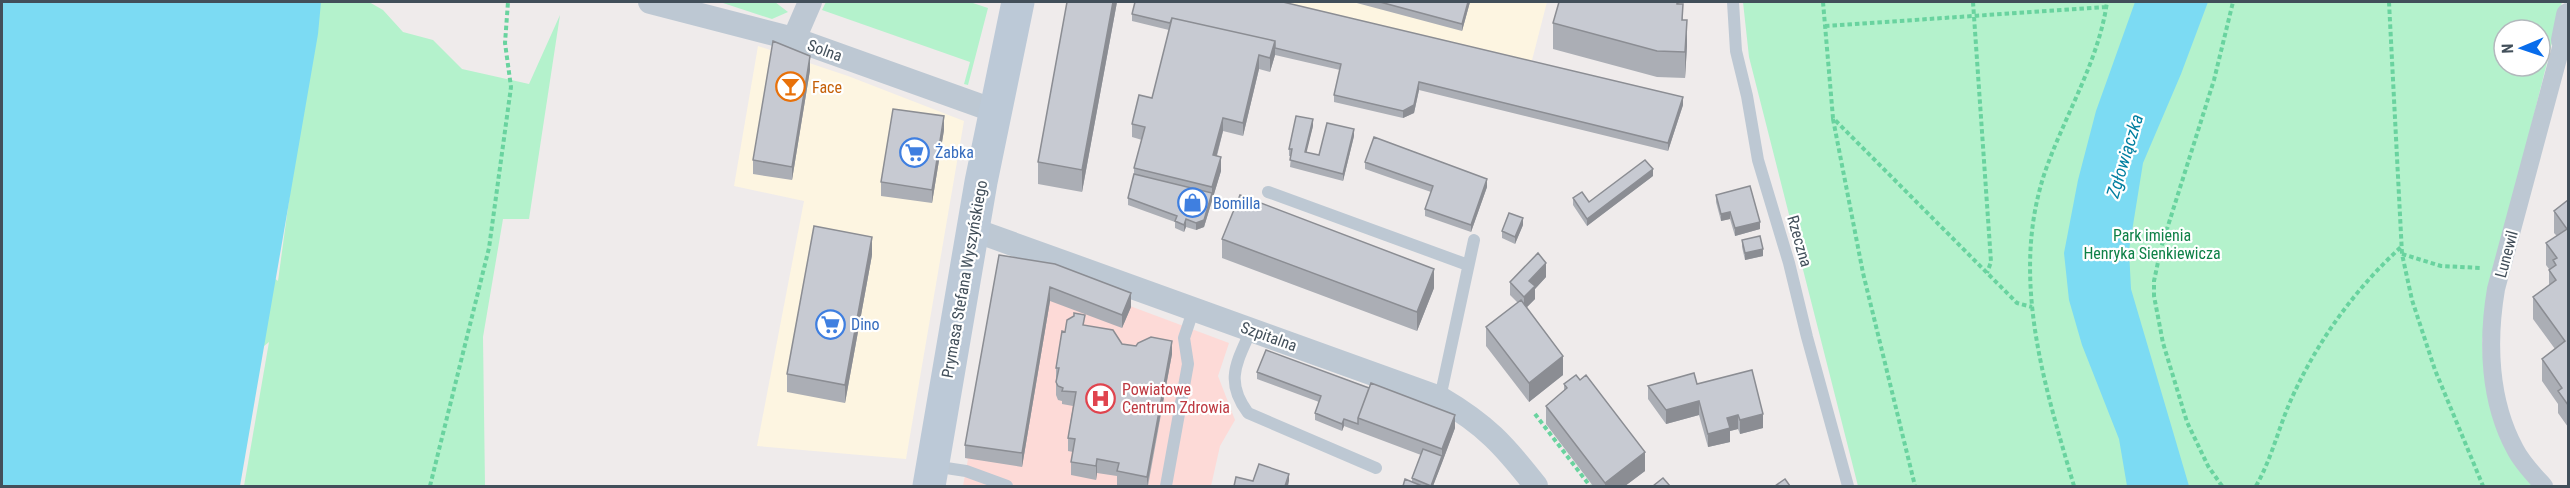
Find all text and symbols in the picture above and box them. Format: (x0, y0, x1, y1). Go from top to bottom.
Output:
north arrow (2492, 18, 2552, 78)
street label: Solna (805, 35, 845, 65)
text: N (2498, 43, 2517, 54)
bar icon: Face (775, 71, 807, 103)
place label: Face (812, 78, 842, 97)
water label: Zgłowiączka (2102, 111, 2147, 201)
supermarket icon: Żabka (898, 136, 930, 168)
place label: Żabka (935, 143, 974, 162)
street label: Prymasa Stefana Wyszyńskiego (938, 179, 991, 379)
shop icon: Bomilla (1176, 187, 1208, 219)
place label: Bomilla (1213, 194, 1261, 213)
street label: Rzeczna (1783, 213, 1816, 269)
park label: Park imienia Henryka Sienkiewicza (2083, 226, 2221, 263)
street label: Lunewil (2491, 228, 2522, 280)
supermarket icon: Dino (814, 308, 846, 340)
place label: Dino (851, 315, 880, 334)
street label: Szpitalna (1238, 318, 1300, 355)
place label: Powiatowe Centrum Zdrowia (1122, 380, 1230, 417)
hospital icon: Powiatowe Centrum Zdrowia (1085, 382, 1117, 414)

